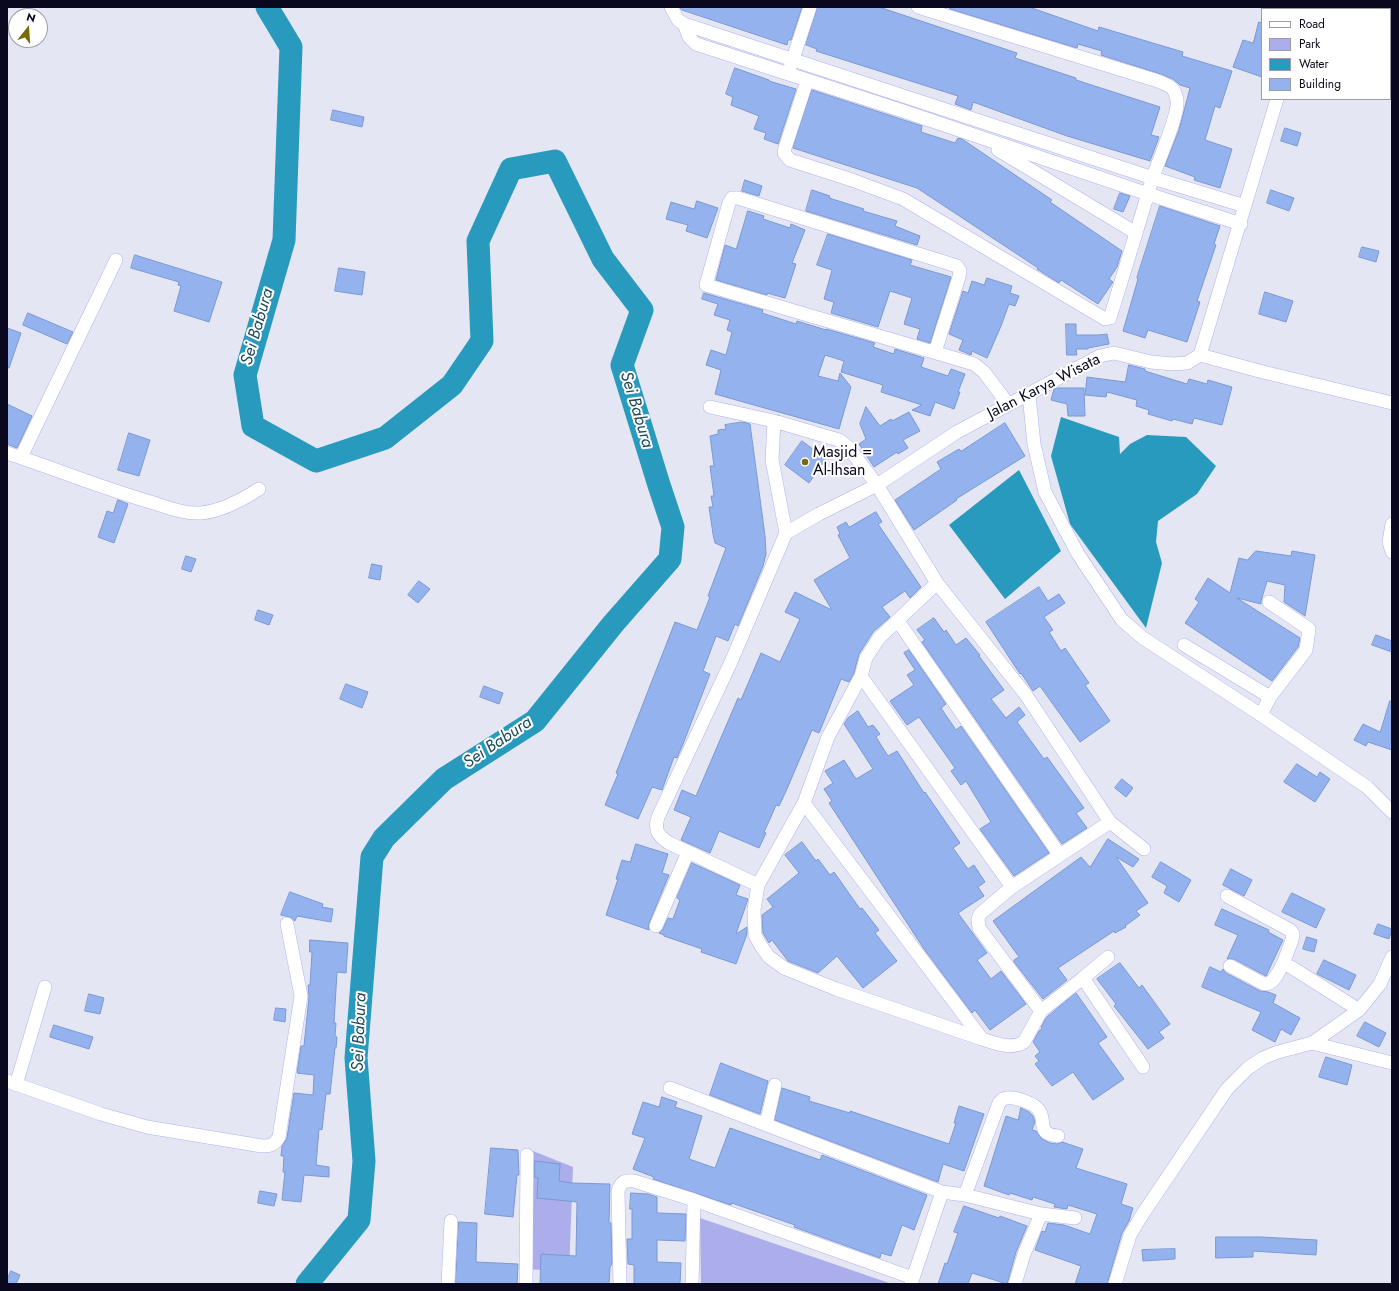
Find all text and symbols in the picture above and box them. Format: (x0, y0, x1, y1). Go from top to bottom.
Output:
north arrow (8, 8, 48, 48)
legend (1261, 8, 1391, 100)
text: N (25, 9, 38, 26)
text: Road (1299, 15, 1325, 33)
text: Park (1299, 35, 1320, 53)
text: Water (1299, 55, 1329, 73)
text: Building (1299, 75, 1341, 93)
water label: Sei Babura (237, 286, 279, 368)
street label: Jalan Karya Wisata (984, 350, 1104, 424)
water label: Sei Babura (615, 369, 657, 451)
place label: Masjid = Al-Ihsan (813, 443, 872, 481)
marker: Masjid = Al-Ihsan (800, 457, 810, 467)
water label: Sei Babura (460, 713, 536, 773)
water label: Sei Babura (348, 992, 372, 1072)

